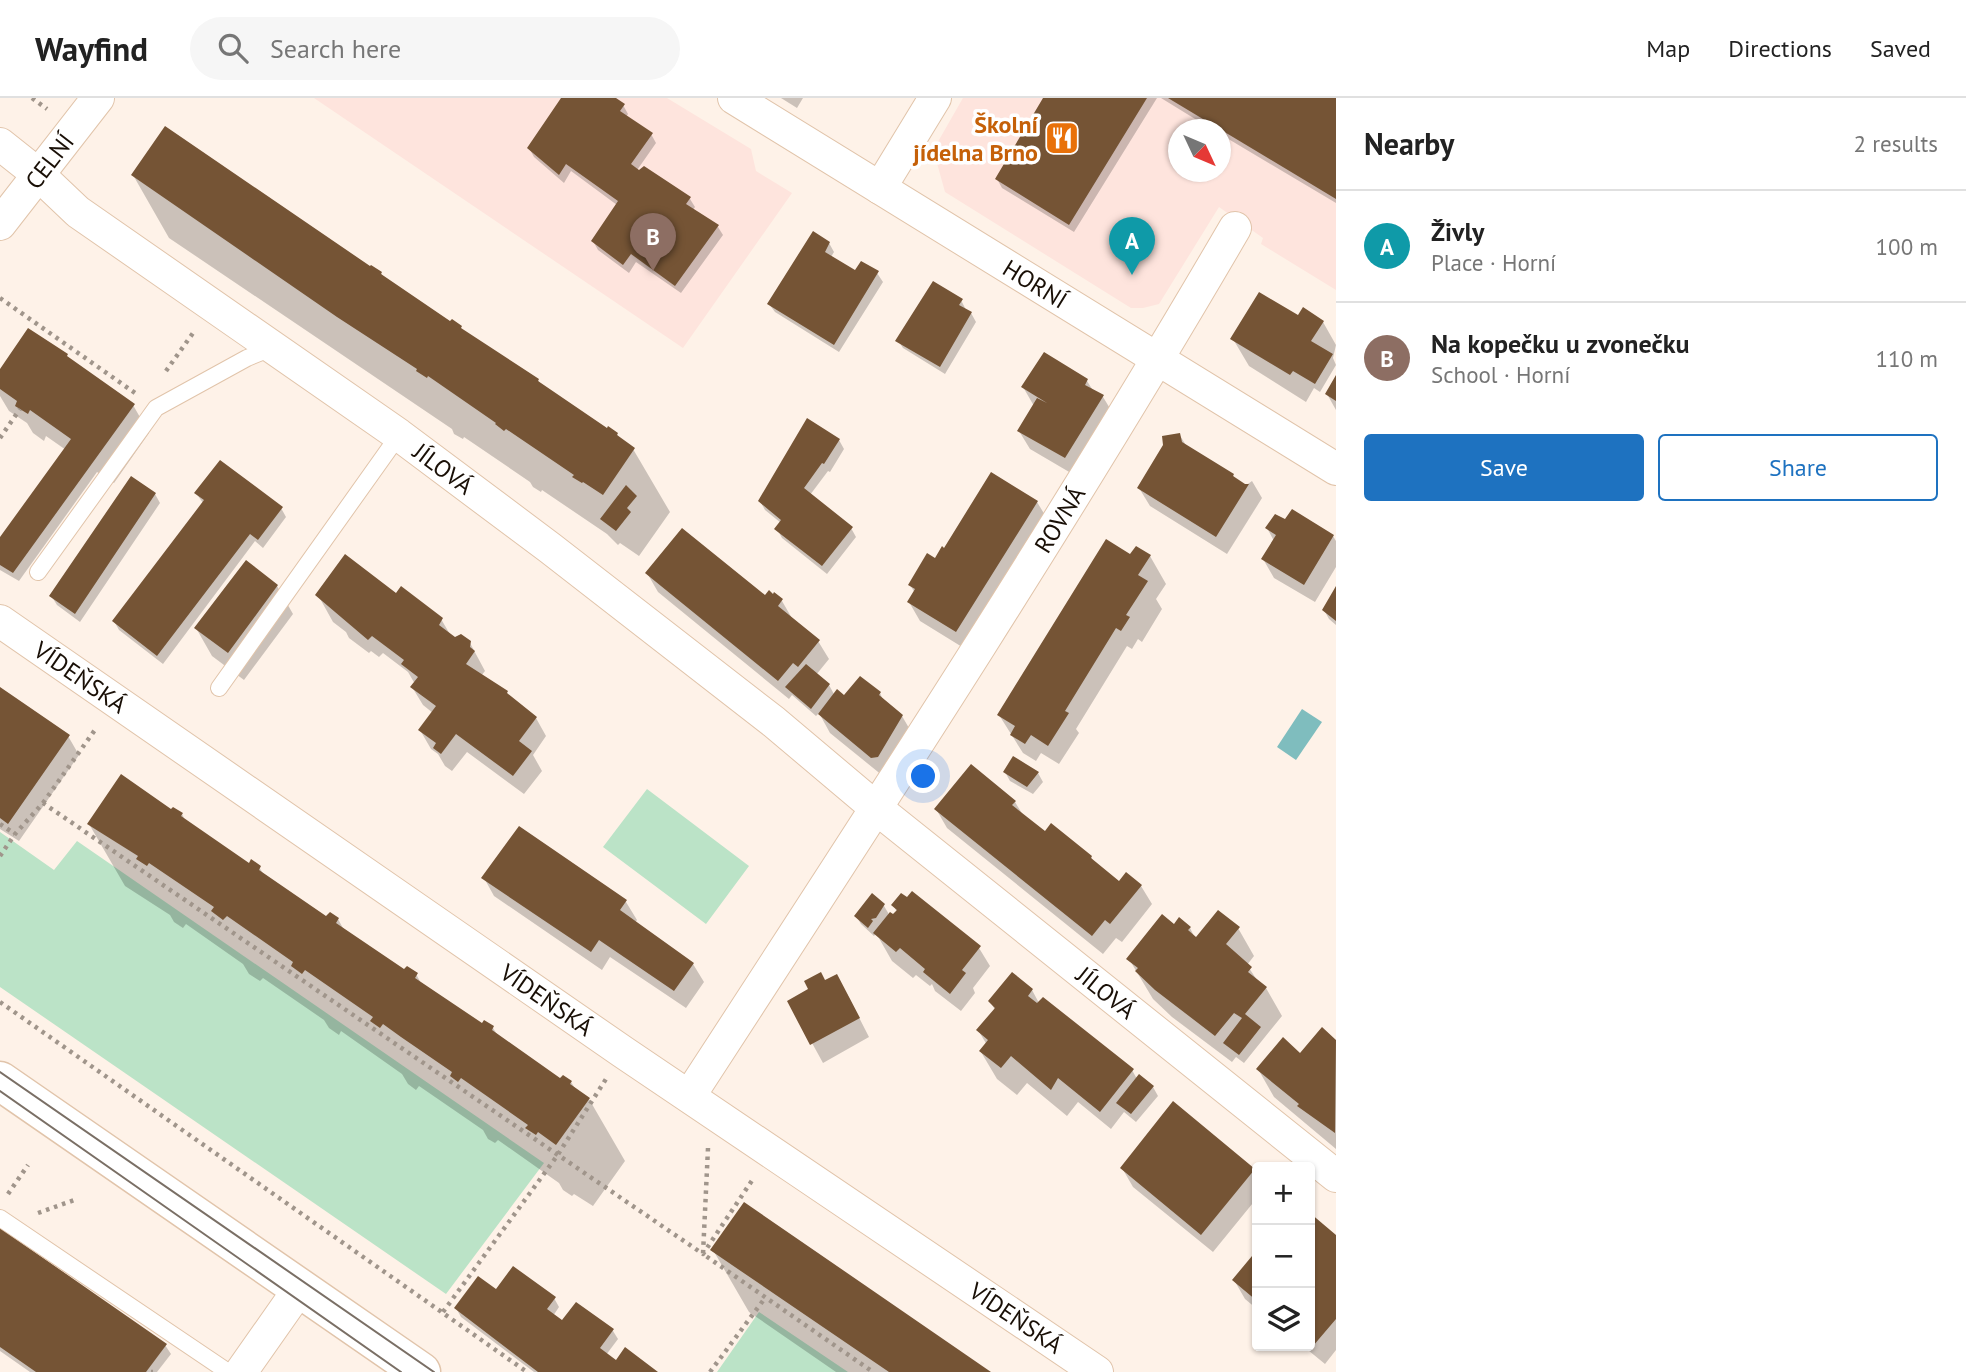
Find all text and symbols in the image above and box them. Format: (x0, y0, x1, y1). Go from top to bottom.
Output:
search box (190, 17, 680, 80)
text: Wayfind (35, 27, 148, 70)
icon: search (214, 29, 252, 67)
text: Search here (270, 32, 401, 65)
text: Map (1646, 33, 1690, 64)
text: Directions (1728, 33, 1832, 64)
text: Saved (1870, 33, 1931, 64)
place label: Školní jídelna Brno (912, 109, 1039, 168)
restaurant icon: Školní jídelna Brno (1043, 119, 1081, 157)
north arrow (1168, 119, 1231, 182)
text: Nearby (1364, 124, 1454, 163)
street label: CELNÍ (18, 126, 81, 195)
text: 2 results (1854, 129, 1938, 158)
pin: B (630, 213, 676, 271)
text: Živly (1431, 215, 1484, 248)
pin: A (1109, 217, 1155, 275)
text: A (1380, 232, 1394, 261)
text: 100 m (1876, 232, 1938, 261)
text: Place · Horní (1431, 248, 1556, 277)
street label: HORNÍ (997, 252, 1074, 316)
text: Na kopečku u zvonečku (1431, 327, 1690, 360)
text: B (1380, 344, 1394, 373)
text: 110 m (1876, 344, 1938, 373)
text: School · Horní (1431, 360, 1570, 389)
button: Save (1364, 434, 1644, 501)
button: Share (1658, 434, 1938, 501)
street label: JÍLOVÁ (406, 435, 480, 501)
street label: ROVNÁ (1027, 480, 1092, 558)
street label: VÍDEŇSKÁ (27, 633, 133, 720)
your location (906, 759, 940, 793)
street label: VÍDEŇSKÁ (494, 956, 599, 1042)
street label: JÍLOVÁ (1070, 959, 1142, 1025)
map controls (1252, 1162, 1315, 1351)
button: + (1252, 1162, 1315, 1225)
button: − (1252, 1225, 1315, 1288)
street label: VÍDEŇSKÁ (963, 1274, 1069, 1360)
button: layers (1252, 1288, 1315, 1351)

